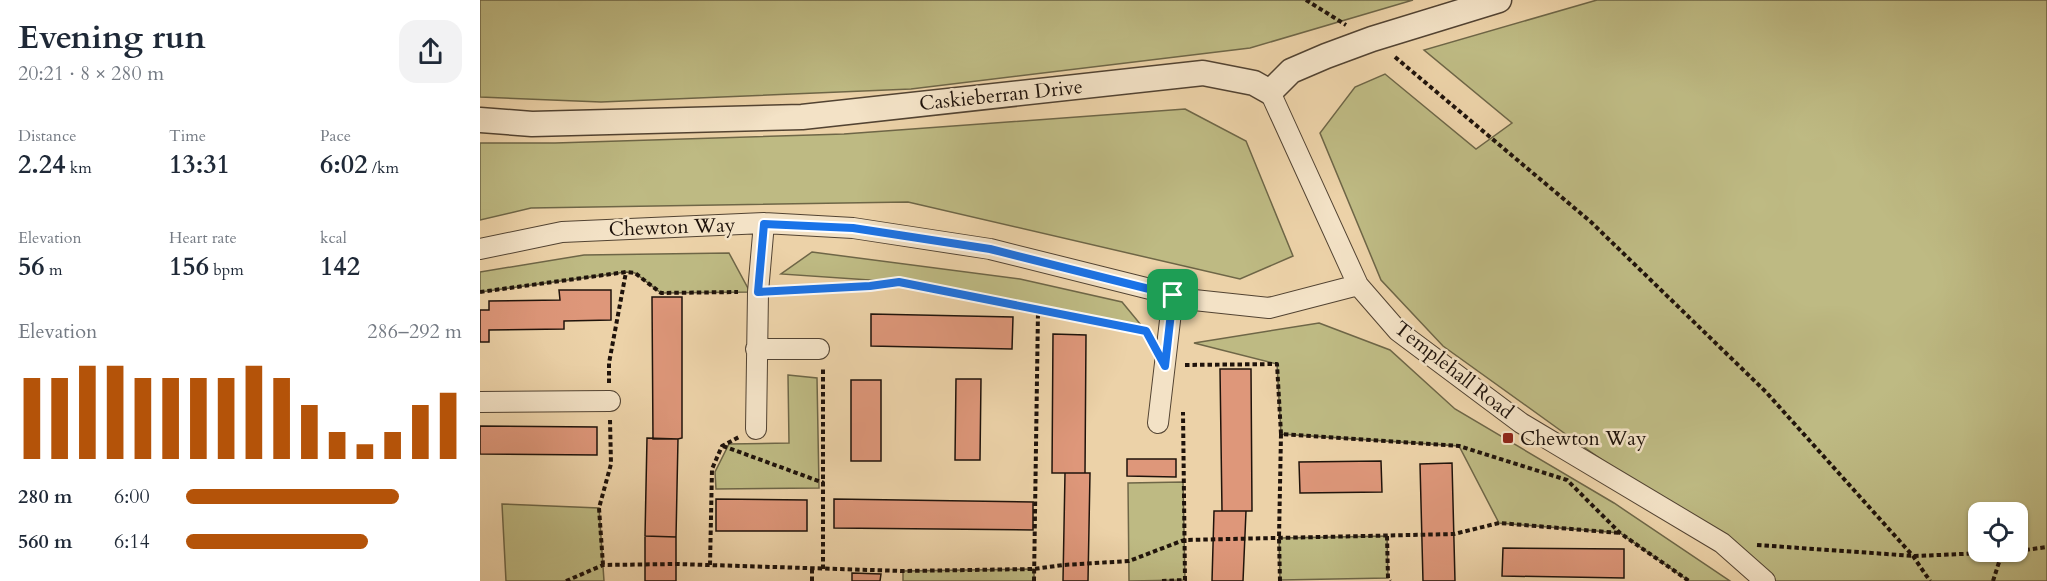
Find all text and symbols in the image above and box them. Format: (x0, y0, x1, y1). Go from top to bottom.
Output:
text: Evening run (18, 15, 206, 60)
button: share (399, 20, 462, 83)
text: 20:21 · 8 × 280 m (18, 60, 164, 87)
street label: Caskieberran Drive (918, 73, 1084, 117)
text: Distance (18, 125, 76, 147)
text: Time (169, 125, 206, 147)
text: Pace (320, 125, 351, 147)
text: 2.24 (18, 147, 66, 182)
text: 13:31 (169, 147, 230, 182)
text: 6:02 (320, 147, 368, 182)
text: km (66, 157, 92, 179)
text: /km (368, 157, 399, 179)
street label: Chewton Way (608, 211, 736, 243)
text: Elevation (18, 227, 82, 249)
text: Heart rate (169, 227, 237, 249)
text: kcal (320, 227, 347, 249)
text: 56 (18, 249, 45, 284)
text: 156 (169, 249, 209, 284)
text: 142 (320, 249, 360, 284)
text: m (45, 259, 62, 281)
text: bpm (209, 259, 244, 281)
pin (1147, 269, 1198, 320)
icon: arrive (1156, 278, 1189, 311)
street label: Templehall Road (1389, 315, 1520, 425)
text: Elevation (18, 318, 97, 345)
text: 286–292 m (367, 318, 462, 345)
place label: Chewton Way (1520, 425, 1647, 452)
marker: Chewton Way (1501, 431, 1515, 445)
text: 280 m (18, 483, 73, 510)
text: 6:00 (114, 483, 150, 510)
map controls (1968, 502, 2028, 562)
button: locate (1968, 502, 2028, 562)
text: 560 m (18, 528, 73, 555)
text: 6:14 (114, 528, 150, 555)

